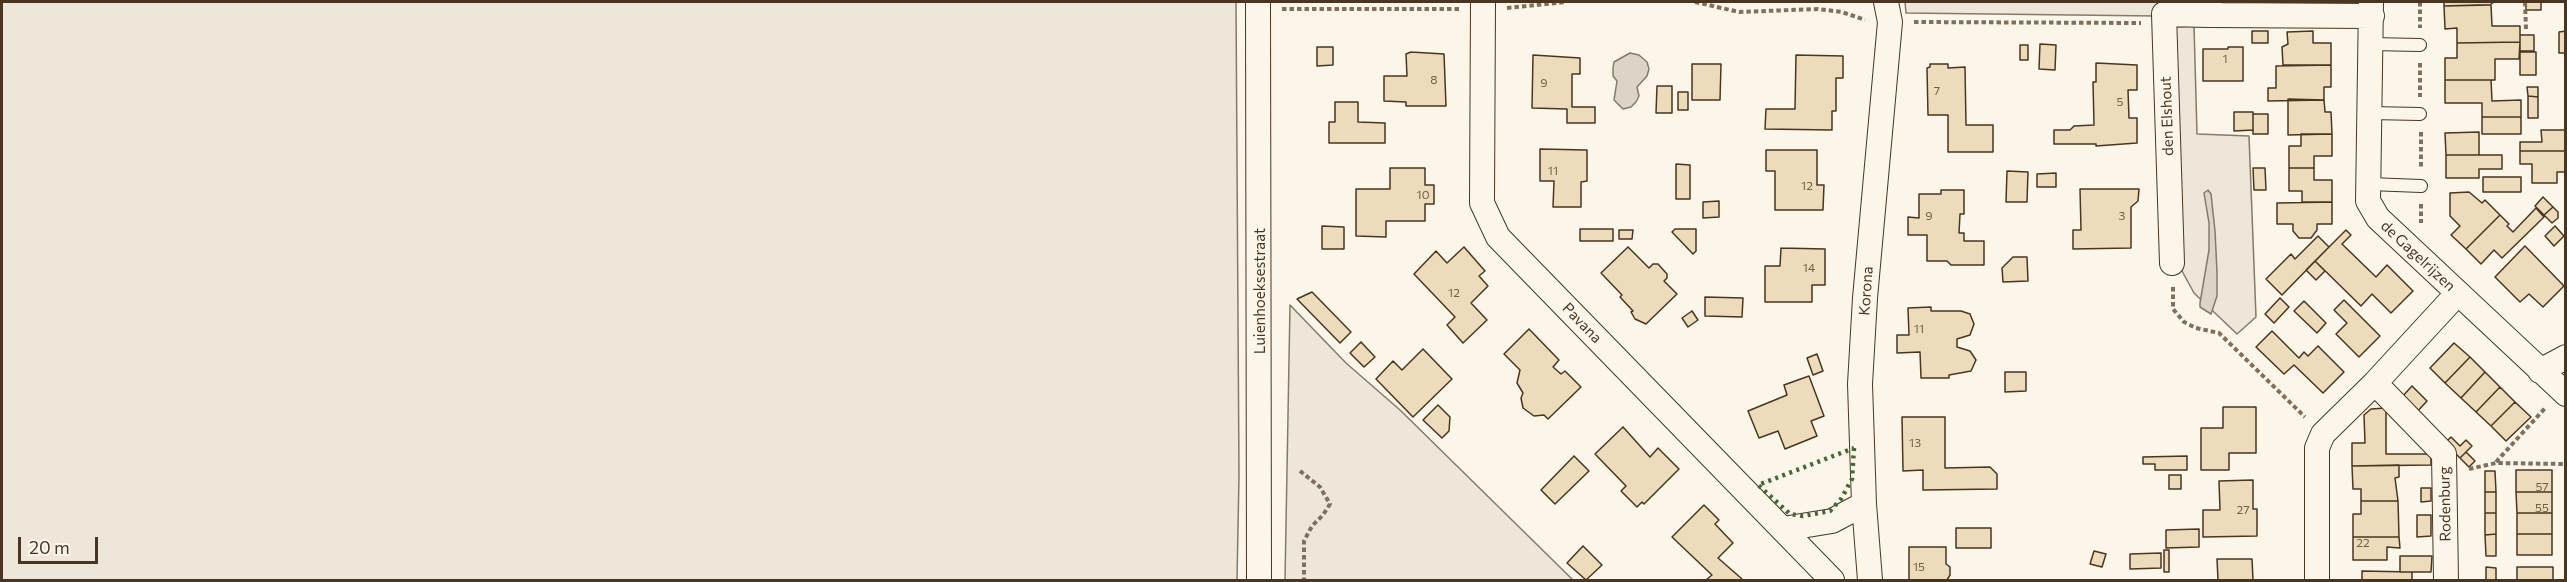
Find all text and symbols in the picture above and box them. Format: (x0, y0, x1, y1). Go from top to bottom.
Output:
house number: 1 (2222, 52, 2228, 66)
house number: 8 (1430, 73, 1438, 87)
house number: 9 (1540, 76, 1548, 90)
street label: den Elshout (2157, 76, 2177, 156)
house number: 7 (1934, 84, 1940, 98)
house number: 5 (2117, 95, 2123, 109)
house number: 11 (1548, 164, 1558, 178)
house number: 12 (1801, 179, 1813, 193)
house number: 10 (1417, 188, 1429, 202)
house number: 9 (1925, 209, 1933, 223)
house number: 3 (2119, 209, 2125, 223)
street label: de Gagelrijzen (2377, 217, 2459, 295)
street label: Luienhoeksestraat (1251, 228, 1269, 354)
house number: 14 (1803, 261, 1815, 275)
street label: Korona (1855, 266, 1877, 316)
house number: 12 (1448, 286, 1460, 300)
street label: Pavana (1559, 299, 1605, 347)
house number: 11 (1914, 322, 1924, 336)
house number: 13 (1909, 436, 1921, 450)
street label: Rodenburg (2435, 466, 2455, 542)
house number: 57 (2535, 480, 2549, 494)
house number: 55 (2535, 501, 2549, 515)
house number: 27 (2237, 503, 2249, 517)
scale bar (21, 525, 100, 563)
text: 20 m (29, 536, 70, 558)
house number: 22 (2356, 536, 2370, 550)
house number: 15 (1913, 560, 1925, 574)

